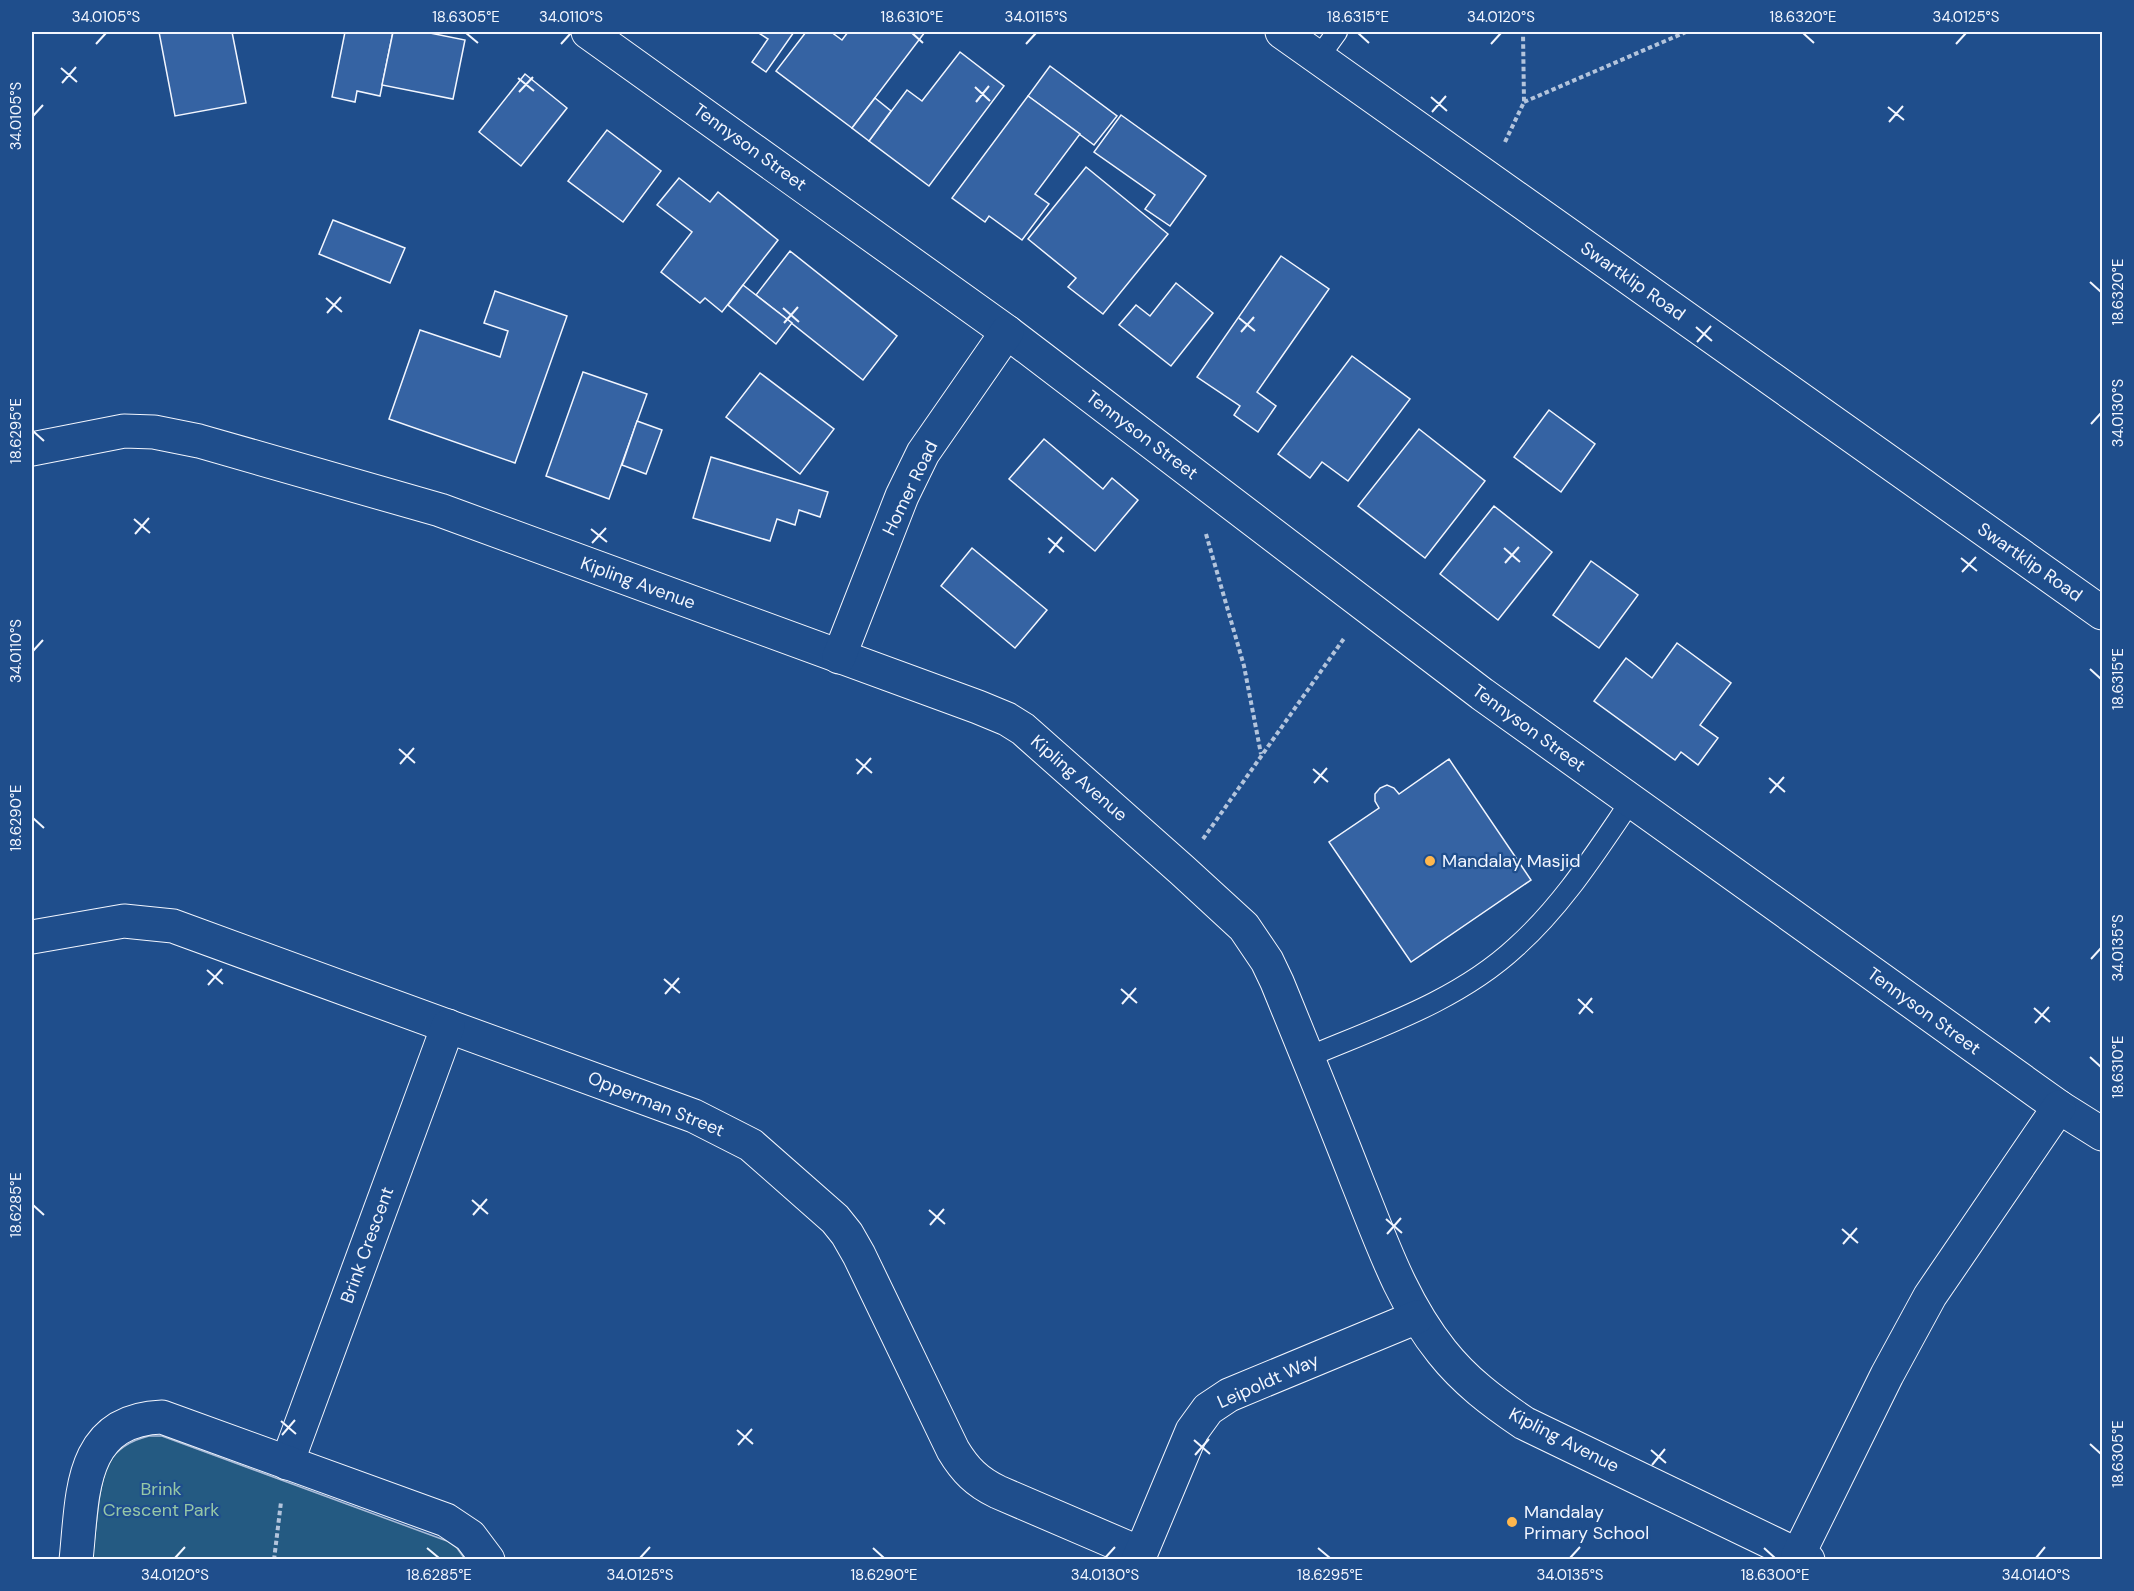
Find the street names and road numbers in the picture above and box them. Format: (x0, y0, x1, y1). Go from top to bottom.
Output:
street label: Tennyson Street (689, 98, 811, 196)
street label: Swartklip Road (1576, 236, 1690, 326)
street label: Tennyson Street (1081, 385, 1203, 485)
street label: Homer Road (877, 437, 943, 539)
street label: Swartklip Road (1973, 517, 2087, 607)
street label: Kipling Avenue (577, 551, 699, 615)
street label: Tennyson Street (1468, 679, 1590, 777)
street label: Kipling Avenue (1026, 729, 1132, 827)
street label: Tennyson Street (1863, 962, 1985, 1060)
street label: Opperman Street (584, 1066, 728, 1142)
street label: Brink Crescent (335, 1183, 399, 1307)
street label: Leipoldt Way (1213, 1348, 1323, 1414)
street label: Kipling Avenue (1505, 1402, 1623, 1478)

